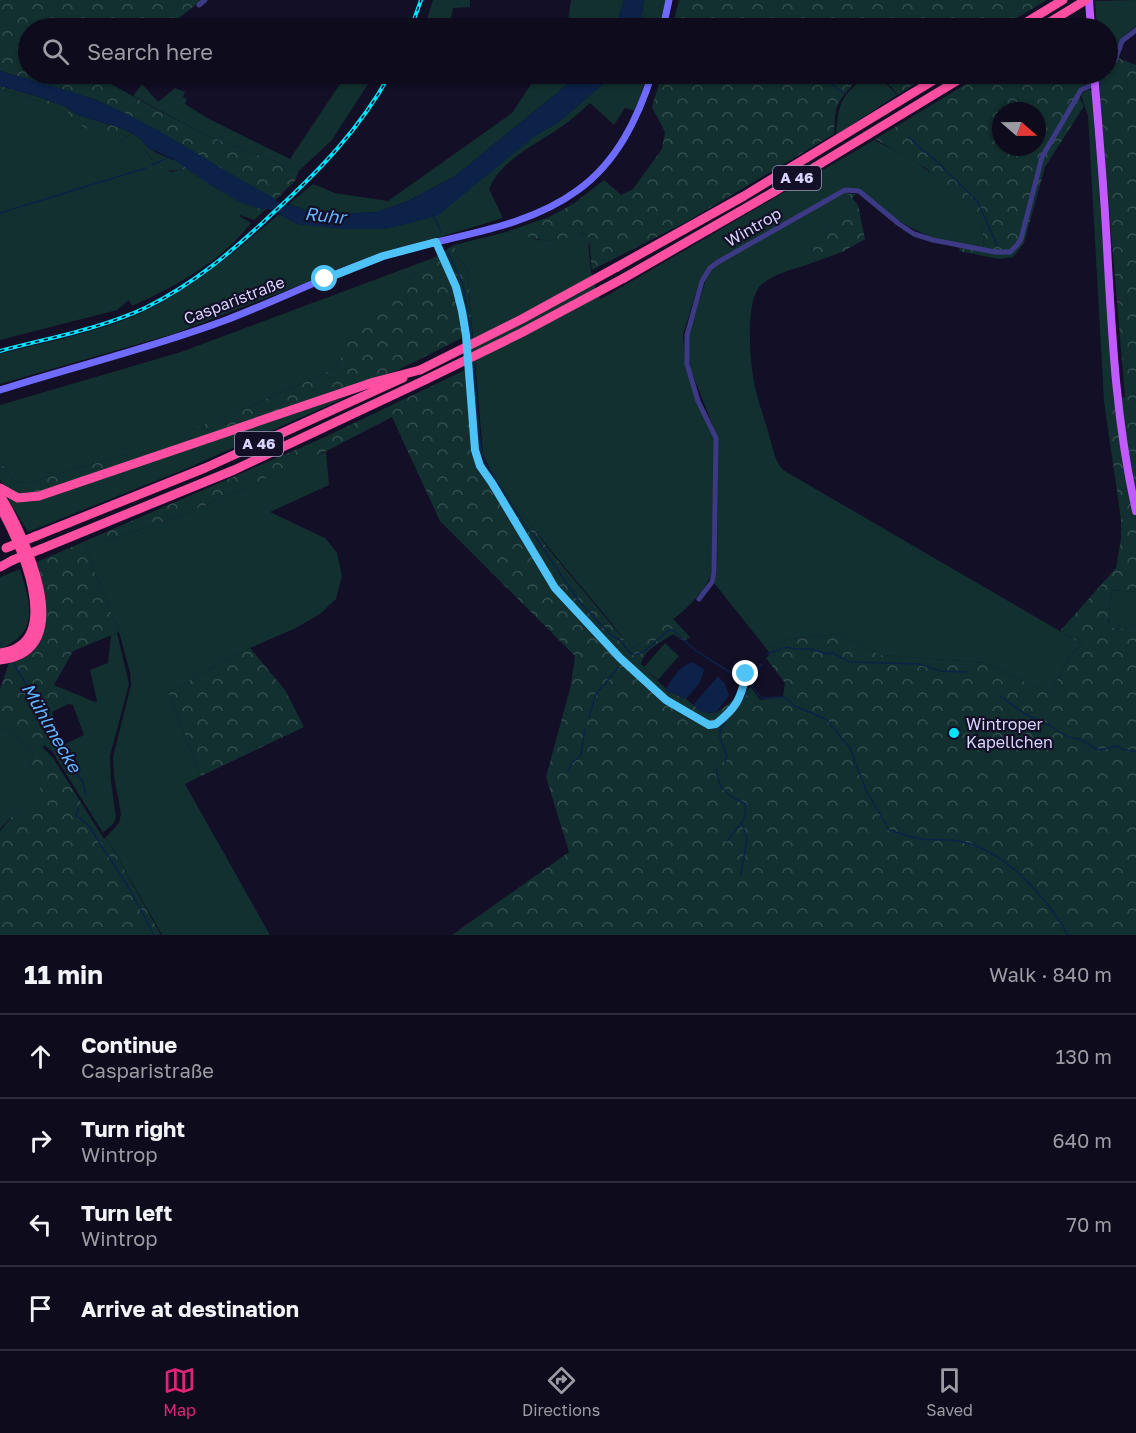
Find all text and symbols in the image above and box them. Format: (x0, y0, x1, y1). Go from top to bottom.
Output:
search box (18, 18, 1118, 84)
icon: search (39, 35, 72, 68)
text: Search here (87, 38, 213, 65)
north arrow (992, 102, 1046, 156)
road number: A 46 (773, 166, 821, 190)
water label: Ruhr (304, 202, 350, 228)
street label: Wintrop (721, 203, 785, 251)
route start (311, 265, 337, 291)
street label: Casparistraße (181, 272, 287, 328)
road number: A 46 (235, 432, 283, 456)
route end (732, 660, 758, 686)
water label: Mühlmecke (17, 679, 87, 777)
place label: Wintroper Kapellchen (966, 714, 1053, 752)
marker: Wintroper Kapellchen (947, 726, 961, 740)
text: 11 min (24, 959, 103, 990)
text: Walk · 840 m (989, 962, 1112, 986)
text: Continue (81, 1031, 177, 1058)
icon: ahead (24, 1040, 57, 1073)
text: 130 m (1056, 1044, 1112, 1068)
text: Casparistraße (81, 1058, 214, 1082)
text: Turn right (81, 1115, 185, 1142)
icon: right (24, 1124, 57, 1157)
text: 640 m (1053, 1128, 1112, 1152)
text: Wintrop (81, 1142, 158, 1166)
text: Turn left (81, 1199, 172, 1226)
icon: left (24, 1208, 57, 1241)
text: 70 m (1066, 1212, 1112, 1236)
text: Wintrop (81, 1226, 158, 1250)
icon: arrive (24, 1292, 57, 1325)
text: Arrive at destination (81, 1295, 299, 1322)
tab: Map (163, 1364, 196, 1420)
tab: Directions (522, 1364, 600, 1420)
tab: Saved (926, 1364, 973, 1420)

